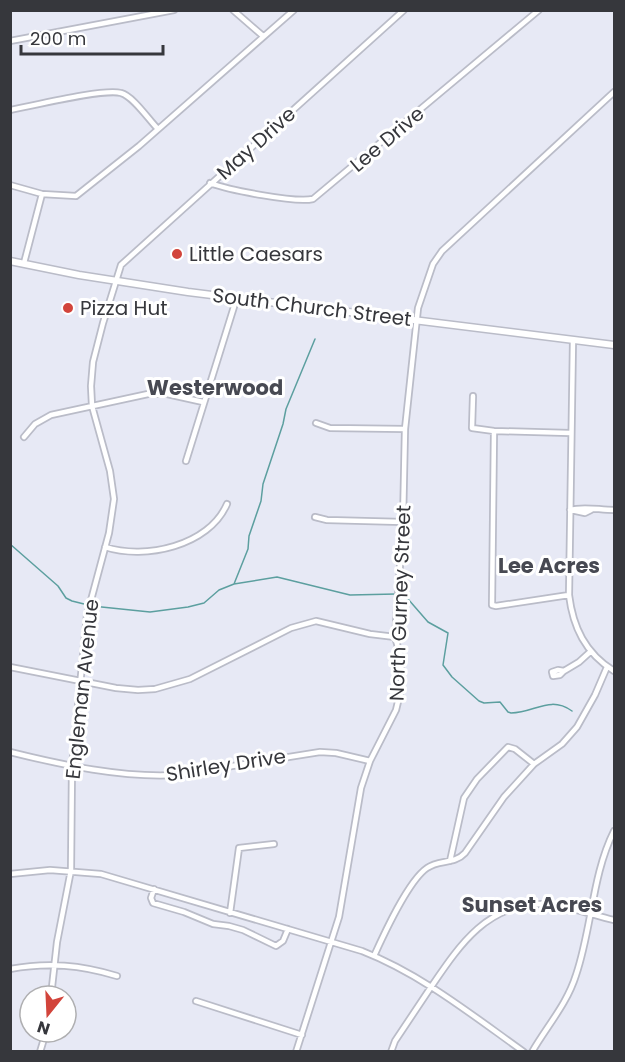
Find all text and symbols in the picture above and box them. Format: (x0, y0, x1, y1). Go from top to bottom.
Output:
scale bar (21, 18, 164, 56)
text: 200 m (30, 26, 86, 51)
street label: May Drive (210, 100, 302, 186)
street label: Lee Drive (344, 100, 430, 178)
place label: Little Caesars (189, 240, 323, 268)
marker: Little Caesars (170, 247, 184, 261)
street label: South Church Street (211, 281, 413, 333)
place label: Pizza Hut (80, 294, 167, 322)
marker: Pizza Hut (61, 301, 75, 315)
district label: Westerwood (147, 373, 283, 402)
street label: North Gurney Street (383, 505, 417, 701)
district label: Lee Acres (498, 551, 600, 580)
street label: Engleman Avenue (59, 597, 105, 781)
street label: Shirley Drive (164, 742, 288, 788)
district label: Sunset Acres (462, 890, 602, 919)
north arrow (18, 984, 78, 1044)
text: N (34, 1015, 53, 1041)

